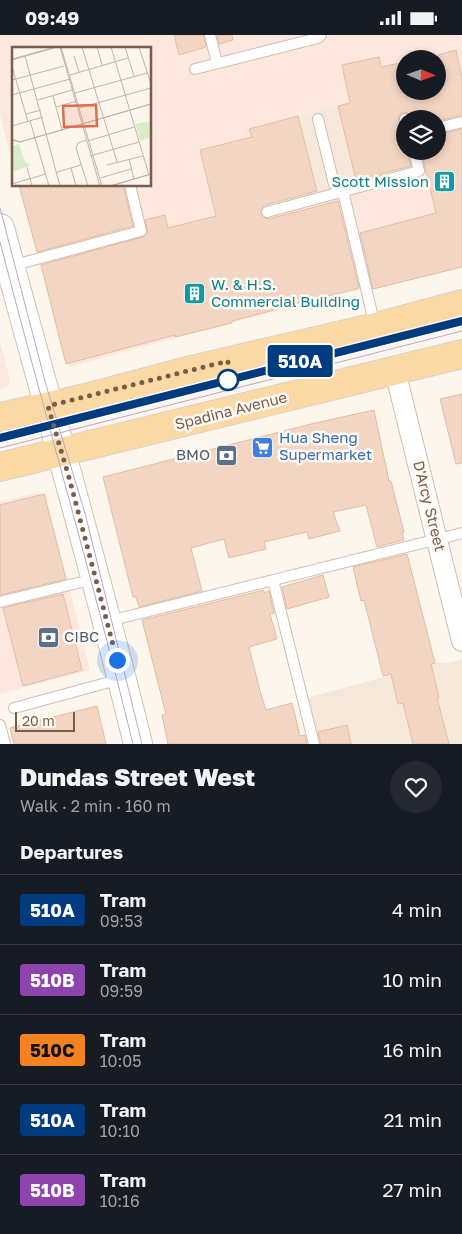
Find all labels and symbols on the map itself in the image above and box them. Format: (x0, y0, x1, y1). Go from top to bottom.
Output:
inset map (12, 47, 151, 186)
north arrow (396, 50, 446, 100)
building icon: Scott Mission (433, 170, 457, 194)
place label: Scott Mission (332, 172, 429, 190)
place label: W. & H.S. Commercial Building (211, 275, 360, 310)
building icon: W. & H.S. Commercial Building (183, 282, 207, 306)
line badge: 510A (265, 345, 335, 377)
unlabelled marker (217, 369, 239, 391)
street label: Spadina Avenue (173, 387, 289, 433)
place label: Hua Sheng Supermarket (279, 428, 372, 463)
supermarket icon: Hua Sheng Supermarket (251, 435, 275, 459)
bank icon: BMO (214, 443, 238, 467)
place label: BMO (176, 445, 210, 463)
street label: D'Arcy Street (410, 459, 450, 553)
bank icon: CIBC (36, 625, 60, 649)
place label: CIBC (64, 627, 99, 645)
your location (105, 648, 130, 673)
scale bar (15, 709, 75, 732)

